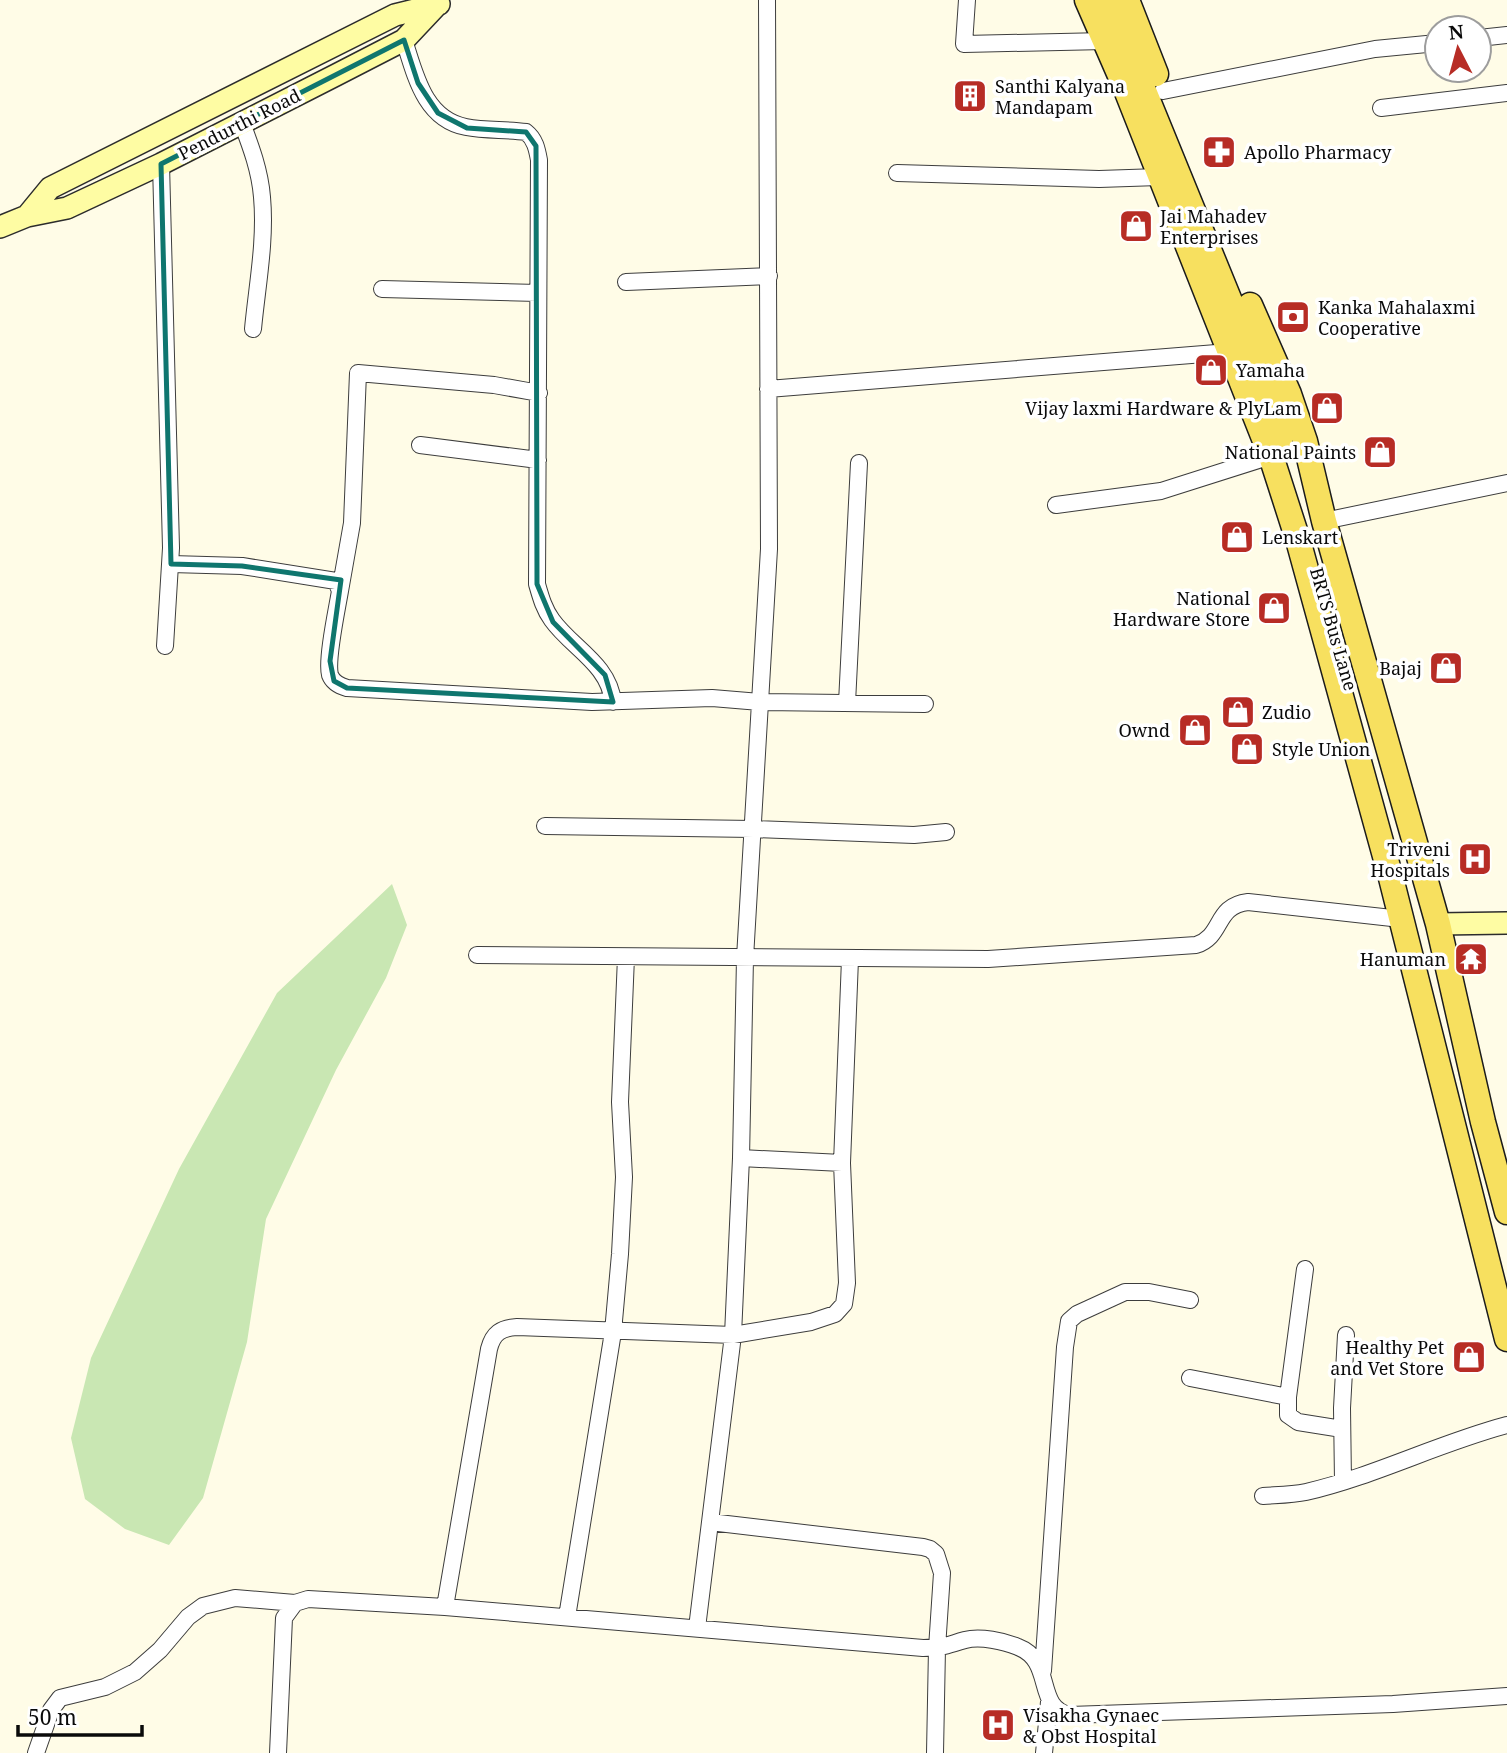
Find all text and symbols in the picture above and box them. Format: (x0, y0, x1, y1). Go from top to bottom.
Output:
north arrow (1423, 14, 1493, 84)
text: N (1447, 18, 1465, 46)
place label: Santhi Kalyana Mandapam (995, 74, 1125, 119)
building icon: Santhi Kalyana Mandapam (951, 77, 989, 115)
street label: Pendurthi Road (174, 83, 304, 165)
pharmacy icon: Apollo Pharmacy (1200, 133, 1238, 171)
place label: Apollo Pharmacy (1244, 140, 1392, 164)
place label: Jai Mahadev Enterprises (1159, 204, 1267, 249)
shop icon: Jai Mahadev Enterprises (1117, 207, 1155, 245)
place label: Kanka Mahalaxmi Cooperative (1318, 295, 1475, 340)
bank icon: Kanka Mahalaxmi Cooperative (1274, 298, 1312, 336)
shop icon: Yamaha (1192, 351, 1230, 389)
place label: Yamaha (1235, 358, 1305, 382)
shop icon: Vijay laxmi Hardware & PlyLam (1308, 389, 1346, 427)
place label: Vijay laxmi Hardware & PlyLam (1025, 396, 1302, 420)
shop icon: National Paints (1361, 433, 1399, 471)
place label: National Paints (1225, 440, 1356, 464)
shop icon: Lenskart (1218, 518, 1256, 556)
place label: Lenskart (1262, 525, 1338, 549)
street label: BRTS Bus Lane (1305, 564, 1363, 694)
place label: National Hardware Store (1113, 586, 1250, 631)
shop icon: National Hardware Store (1255, 589, 1293, 627)
shop icon: Bajaj (1427, 649, 1465, 687)
place label: Bajaj (1379, 656, 1422, 680)
shop icon: Zudio (1219, 693, 1257, 731)
place label: Zudio (1262, 700, 1311, 724)
shop icon: Ownd (1176, 711, 1214, 749)
place label: Ownd (1118, 718, 1170, 742)
shop icon: Style Union (1228, 730, 1266, 768)
place label: Style Union (1272, 737, 1371, 761)
place label: Triveni Hospitals (1370, 837, 1450, 882)
hospital icon: Triveni Hospitals (1456, 840, 1494, 878)
temple icon: Hanuman (1452, 940, 1490, 978)
place label: Hanuman (1360, 947, 1446, 971)
place label: Healthy Pet and Vet Store (1330, 1335, 1444, 1380)
shop icon: Healthy Pet and Vet Store (1450, 1338, 1488, 1376)
scale bar (18, 1694, 142, 1738)
text: 50 m (28, 1703, 77, 1731)
place label: Visakha Gynaec & Obst Hospital (1023, 1703, 1159, 1748)
hospital icon: Visakha Gynaec & Obst Hospital (979, 1706, 1017, 1744)

